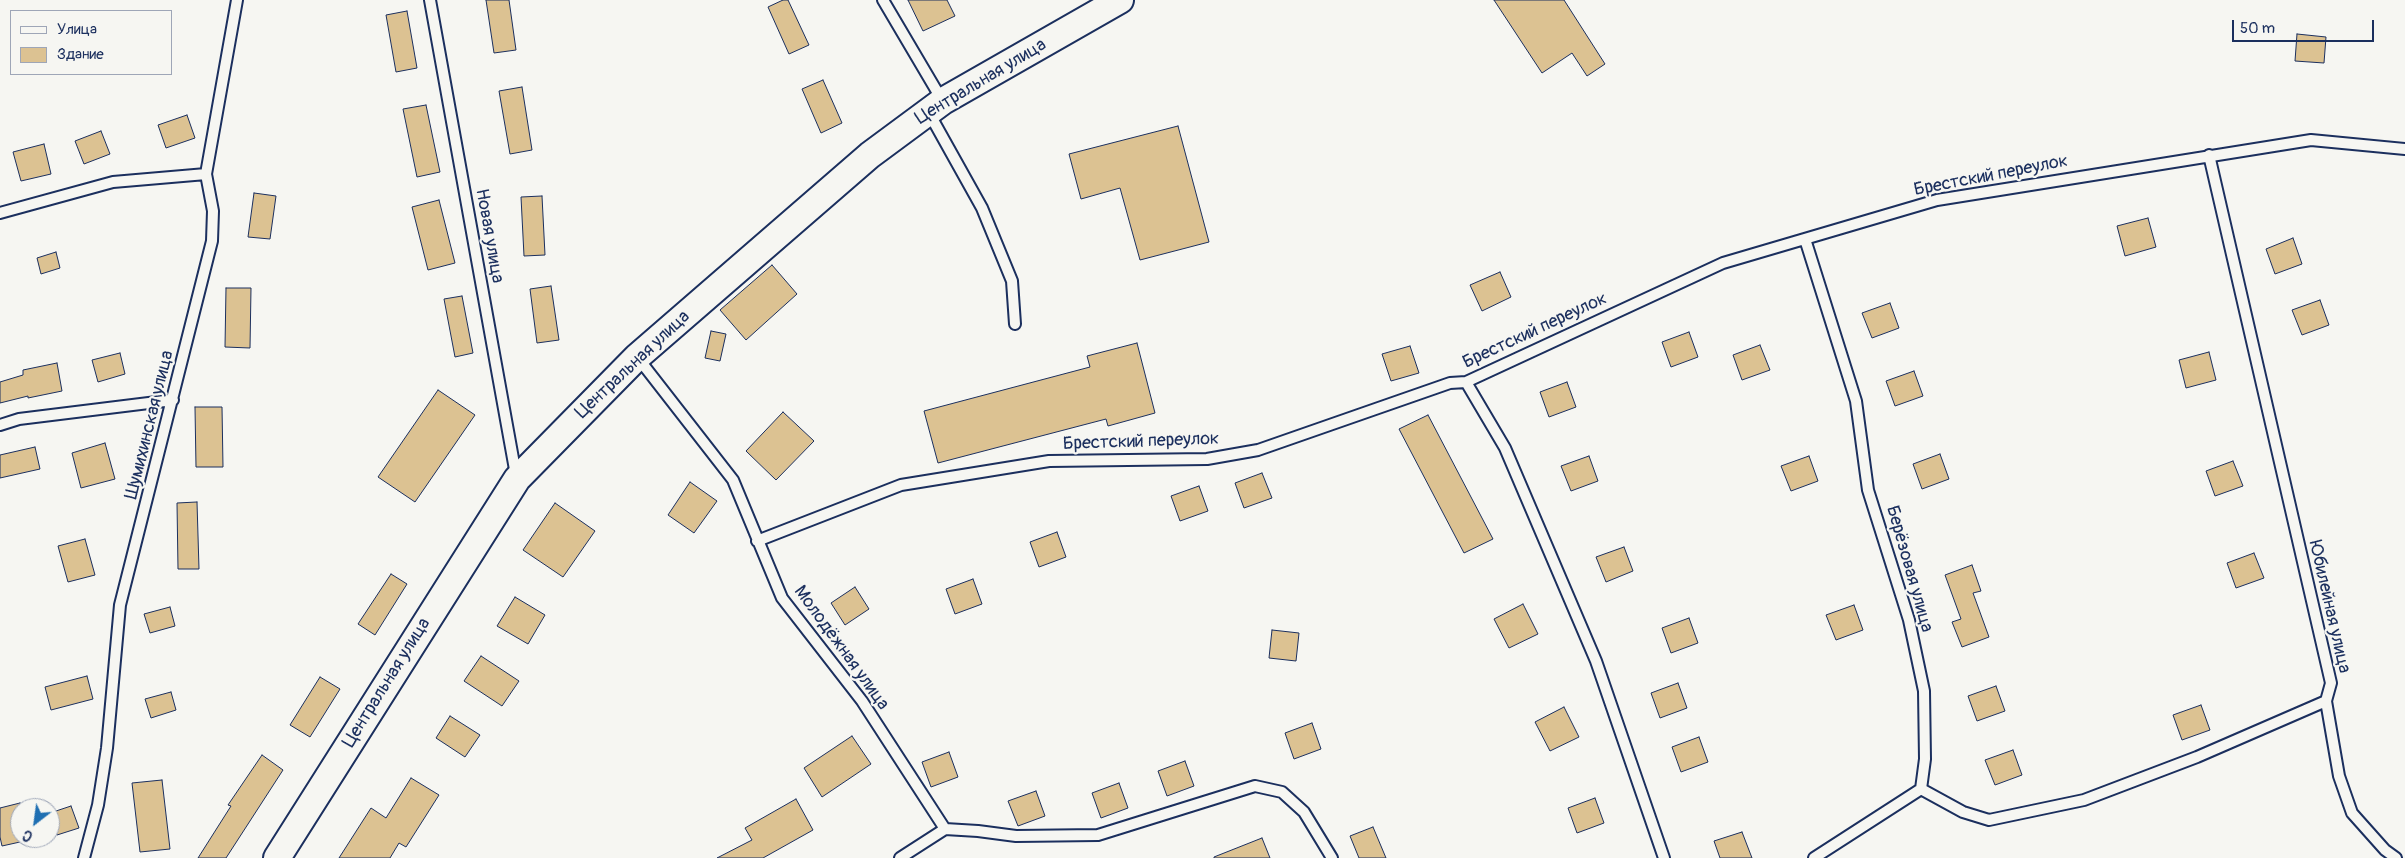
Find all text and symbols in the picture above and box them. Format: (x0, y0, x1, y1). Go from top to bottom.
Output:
legend (10, 10, 172, 75)
scale bar (2235, 10, 2378, 42)
text: 50 m (2240, 19, 2275, 38)
text: Улица (57, 20, 97, 39)
street label: Центральная улица (912, 34, 1050, 130)
text: Здание (57, 45, 104, 64)
street label: Брестский переулок (1912, 150, 2070, 202)
street label: Новая улица (470, 187, 508, 285)
street label: Брестский переулок (1460, 288, 1610, 374)
street label: Центральная улица (571, 306, 695, 424)
street label: Шумихинская улица (121, 349, 179, 501)
street label: Брестский переулок (1062, 428, 1220, 456)
street label: Берёзовая улица (1881, 503, 1937, 635)
street label: Юбилейная улица (2303, 539, 2355, 675)
street label: Молодёжная улица (789, 582, 893, 714)
street label: Центральная улица (338, 614, 436, 752)
north arrow (10, 798, 60, 848)
text: С (20, 826, 36, 845)

